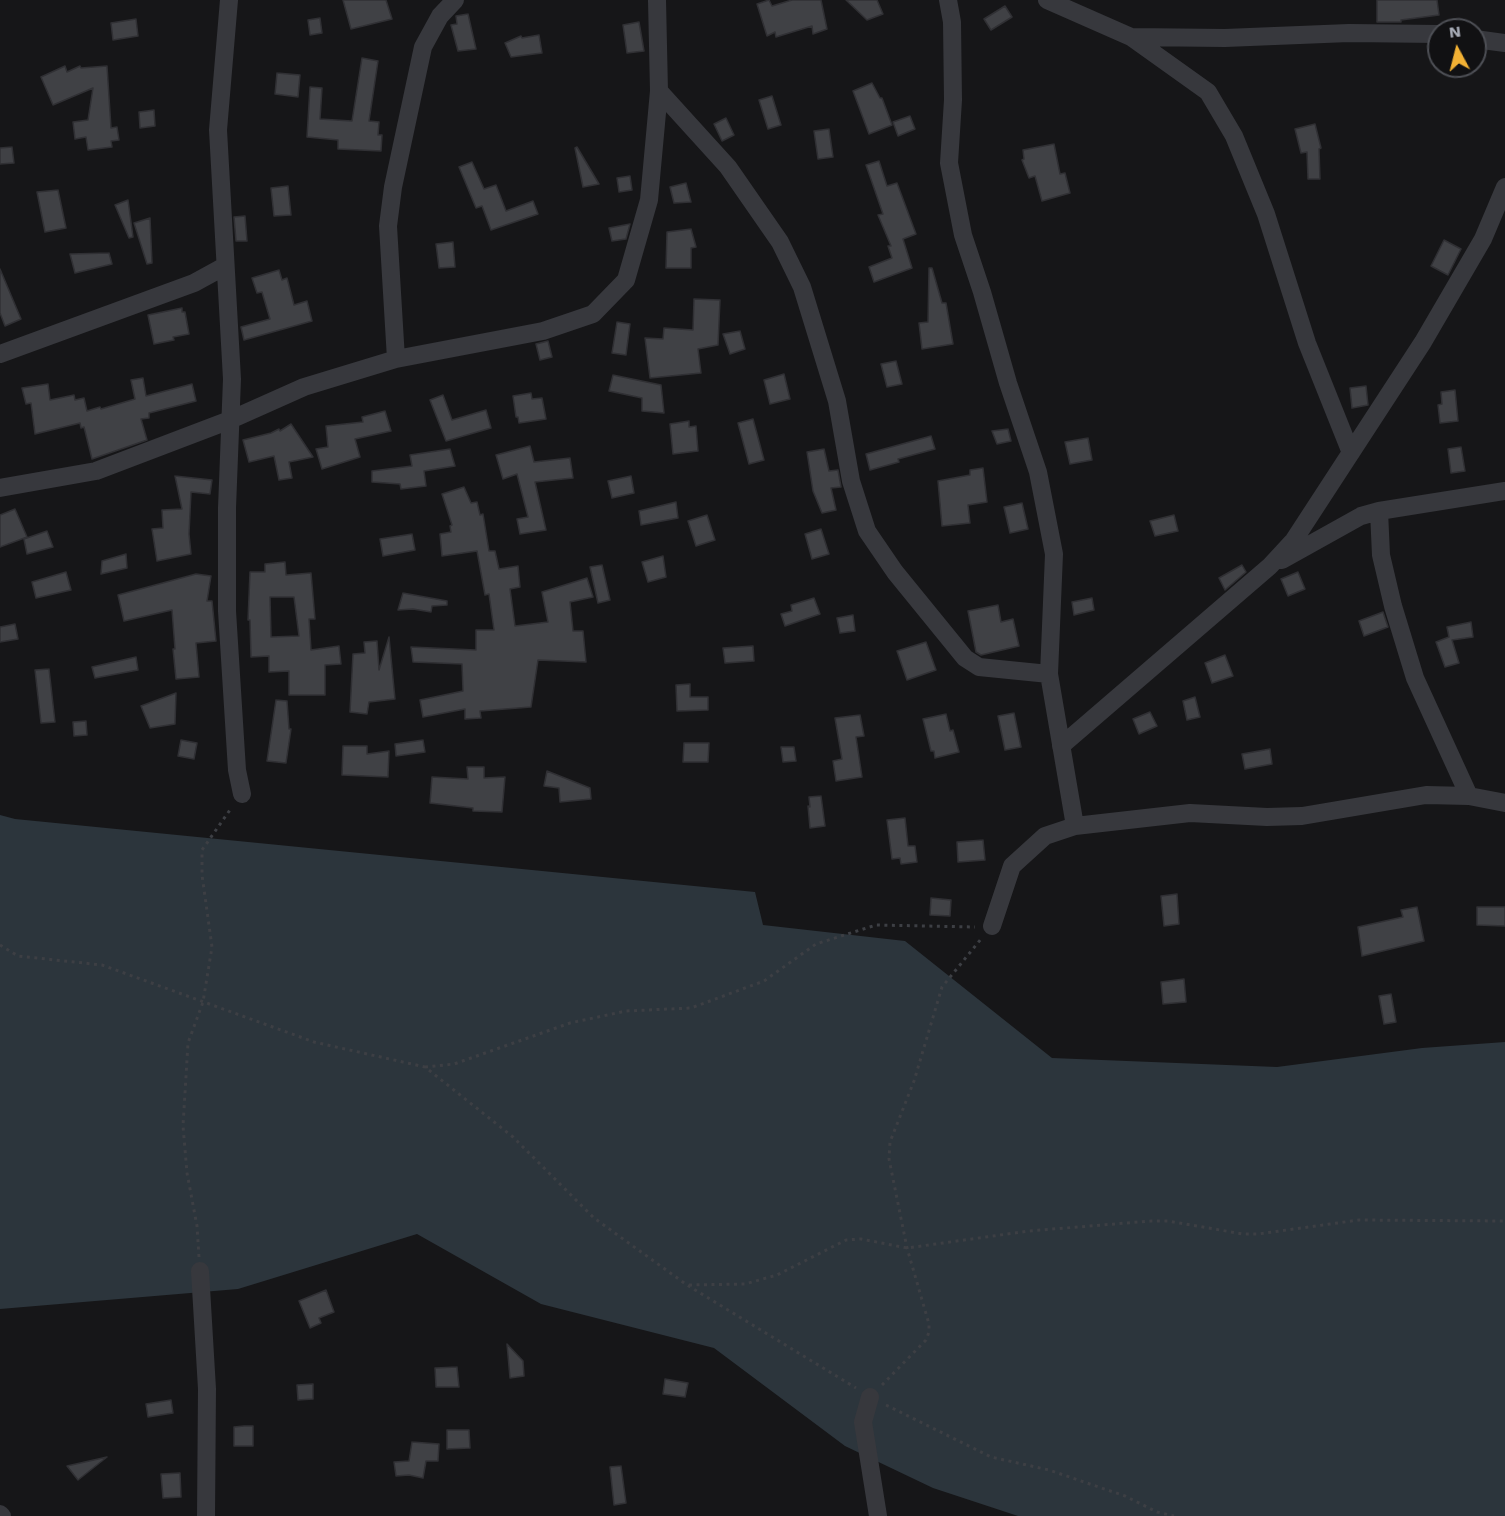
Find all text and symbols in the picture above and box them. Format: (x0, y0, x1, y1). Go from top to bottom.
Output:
north arrow (1427, 18, 1487, 78)
text: N (1448, 21, 1462, 42)

